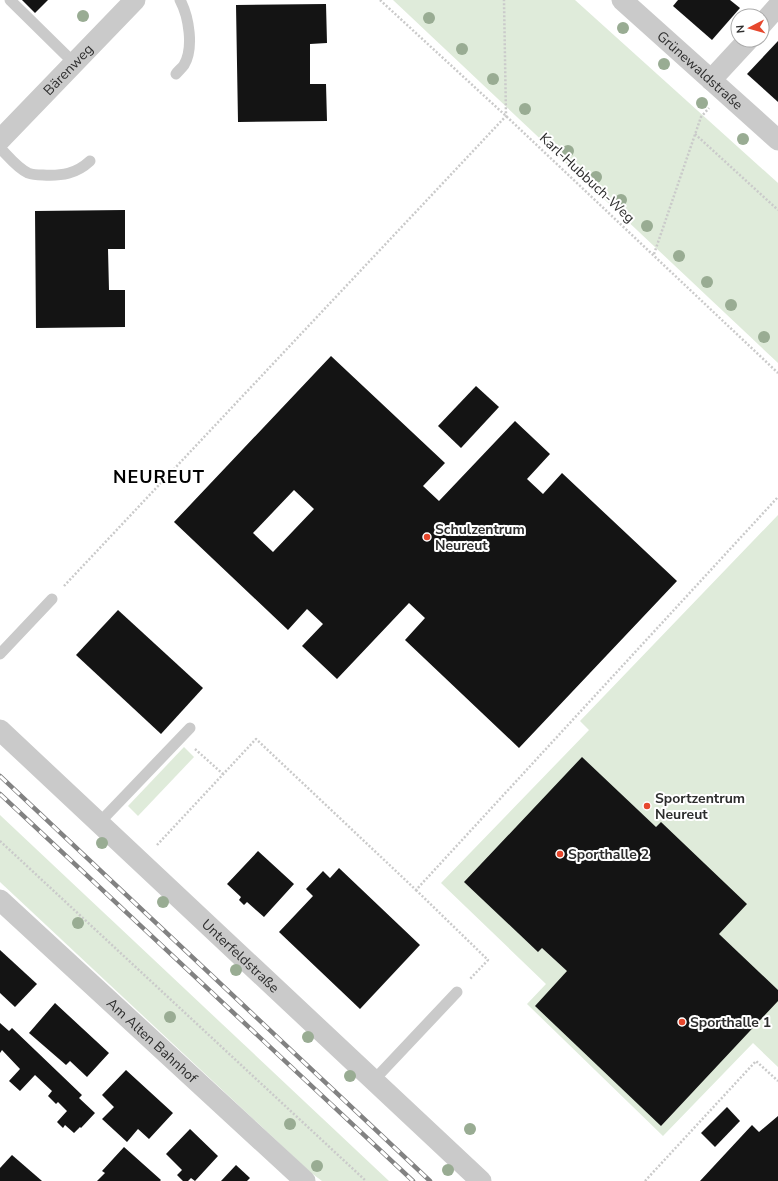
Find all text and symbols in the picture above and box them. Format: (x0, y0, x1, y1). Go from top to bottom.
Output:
north arrow (730, 8, 770, 48)
text: N (733, 24, 748, 34)
street label: Grünewaldstraße (653, 26, 747, 114)
street label: Bärenweg (39, 40, 97, 99)
street label: Karl-Hubbuch-Weg (535, 129, 639, 227)
district label: NEUREUT (113, 465, 205, 489)
place label: Schulzentrum Neureut (435, 520, 525, 555)
marker: Schulzentrum Neureut (422, 532, 432, 542)
place label: Sportzentrum Neureut (655, 789, 745, 824)
marker: Sportzentrum Neureut (642, 801, 652, 811)
place label: Sporthalle 2 (568, 845, 649, 864)
marker: Sporthalle 2 (555, 849, 565, 859)
street label: Unterfeldstraße (198, 915, 284, 997)
street label: Am Alten Bahnhof (103, 994, 202, 1087)
place label: Sporthalle 1 (690, 1013, 771, 1032)
marker: Sporthalle 1 (677, 1017, 687, 1027)

